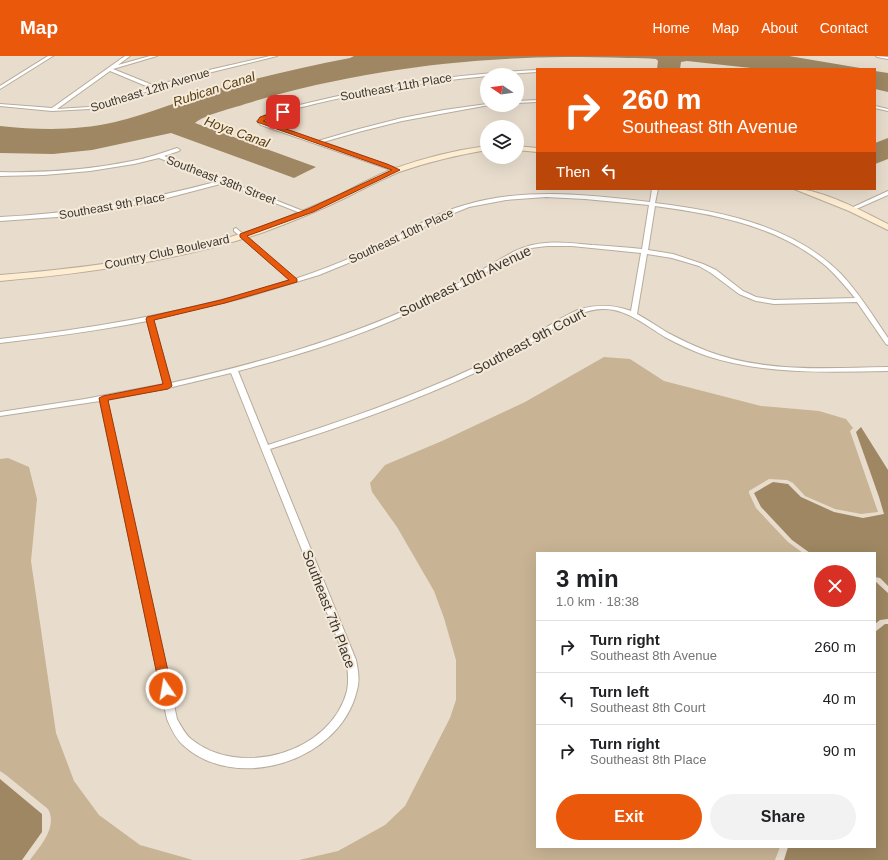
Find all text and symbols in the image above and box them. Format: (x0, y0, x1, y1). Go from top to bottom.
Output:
text: Map (20, 17, 58, 38)
text: Home (653, 20, 690, 36)
text: Map (712, 20, 739, 36)
text: About (761, 20, 798, 36)
text: Contact (820, 20, 868, 36)
street label: Southeast 12th Avenue (89, 65, 212, 115)
water label: Rubican Canal (171, 68, 258, 109)
north arrow (480, 68, 524, 112)
map controls (480, 68, 524, 164)
street label: Southeast 11th Place (339, 70, 453, 104)
icon: right (556, 84, 608, 136)
text: 260 m (622, 84, 701, 115)
pin (266, 95, 300, 129)
icon: arrive (272, 101, 294, 123)
water label: Hoya Canal (203, 113, 273, 151)
text: Southeast 8th Avenue (622, 117, 798, 137)
button: layers (480, 120, 524, 164)
street label: Southeast 38th Street (164, 153, 278, 208)
icon: left (598, 160, 620, 182)
text: Then (556, 163, 590, 180)
street label: Southeast 9th Place (58, 190, 166, 222)
street label: Southeast 10th Place (346, 205, 456, 266)
street label: Country Club Boulevard (103, 232, 231, 272)
street label: Southeast 10th Avenue (397, 242, 534, 320)
street label: Southeast 9th Court (470, 305, 588, 377)
street label: Southeast 7th Place (299, 548, 359, 671)
text: 3 min (556, 565, 619, 592)
button: close (814, 565, 856, 607)
text: 1.0 km · 18:38 (556, 594, 639, 609)
text: Turn right (590, 631, 660, 648)
icon: right (556, 636, 578, 658)
text: 260 m (814, 638, 856, 655)
text: Southeast 8th Avenue (590, 648, 717, 663)
position arrow (145, 668, 187, 710)
text: Turn left (590, 683, 649, 700)
icon: left (556, 688, 578, 710)
text: 40 m (823, 690, 856, 707)
text: Southeast 8th Court (590, 700, 706, 715)
text: Turn right (590, 735, 660, 752)
icon: right (556, 740, 578, 762)
text: 90 m (823, 742, 856, 759)
text: Southeast 8th Place (590, 752, 706, 767)
button: Exit (556, 794, 702, 840)
button: Share (710, 794, 856, 840)

